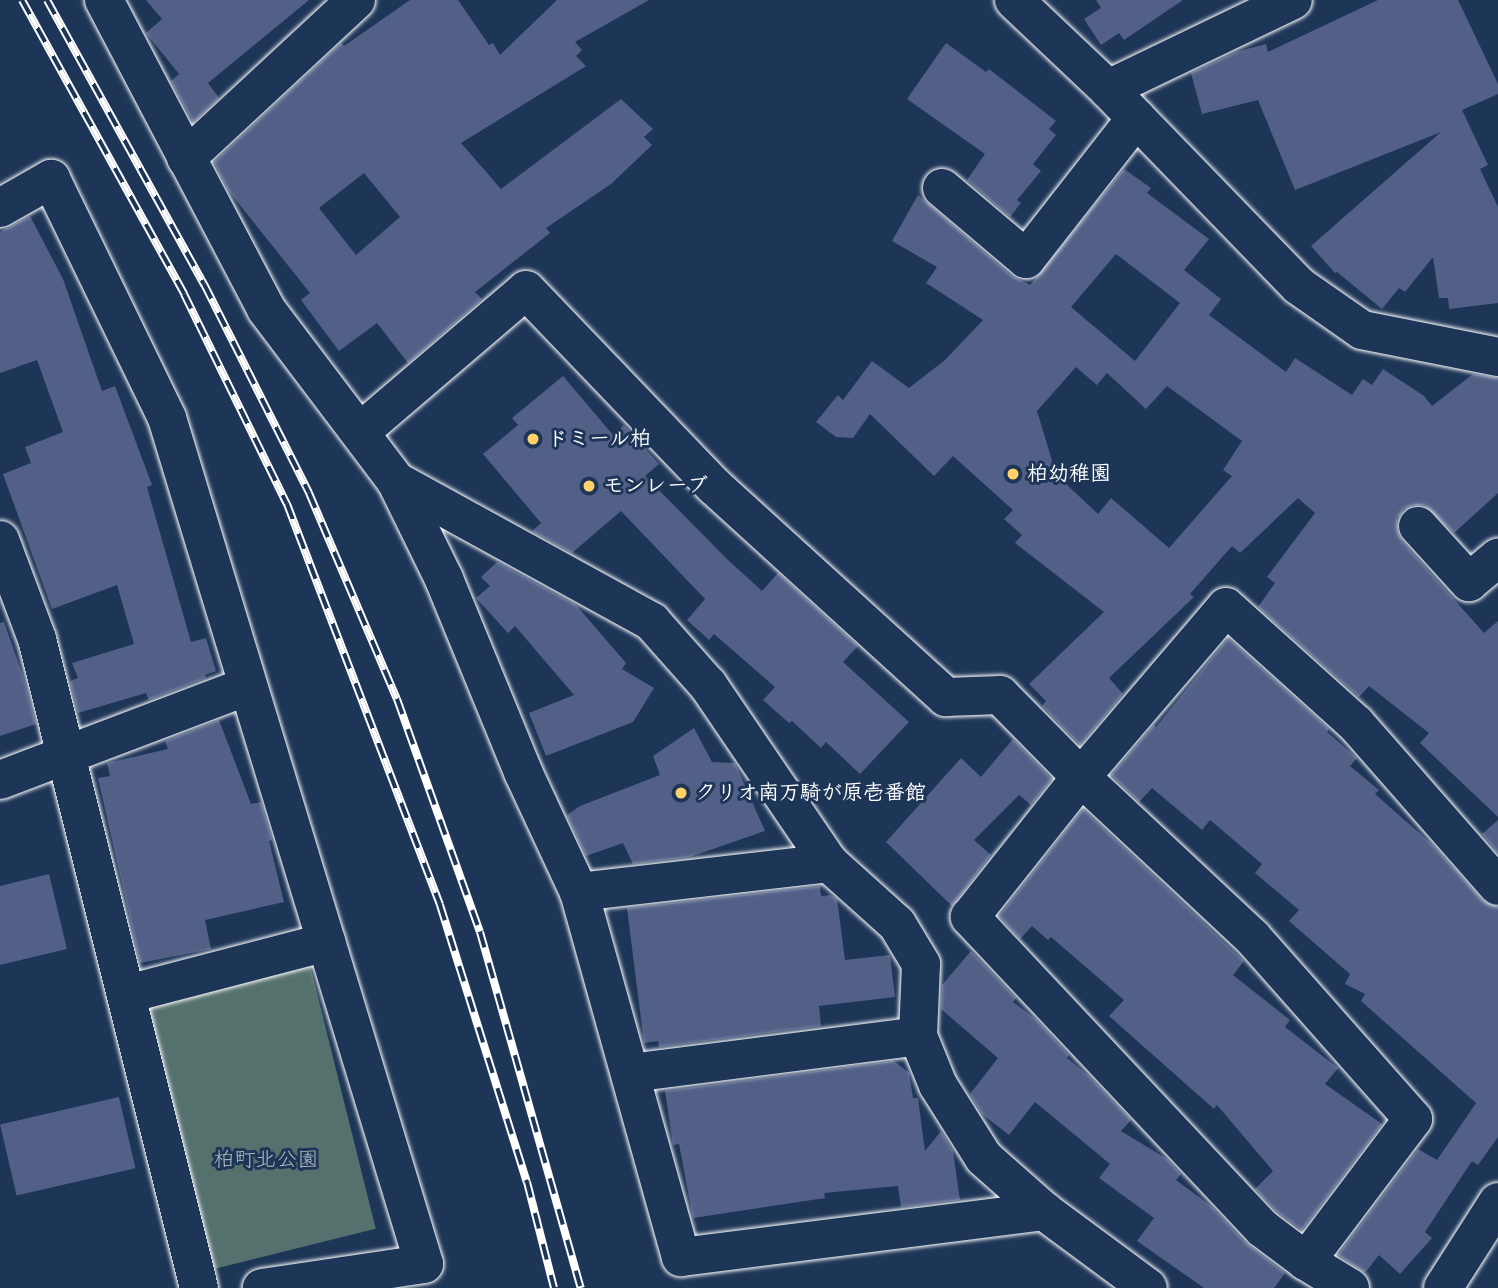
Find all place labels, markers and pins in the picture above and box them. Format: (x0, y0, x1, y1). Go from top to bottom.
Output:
place label: ドミール柏 (547, 426, 652, 452)
marker: ドミール柏 (525, 431, 541, 447)
place label: 柏幼稚園 (1027, 461, 1111, 487)
marker: 柏幼稚園 (1005, 466, 1021, 482)
place label: モンレーブ (603, 473, 709, 499)
marker: モンレーブ (581, 478, 597, 494)
place label: クリオ南万騎が原壱番館 (695, 780, 926, 806)
marker: クリオ南万騎が原壱番館 (673, 785, 689, 801)

